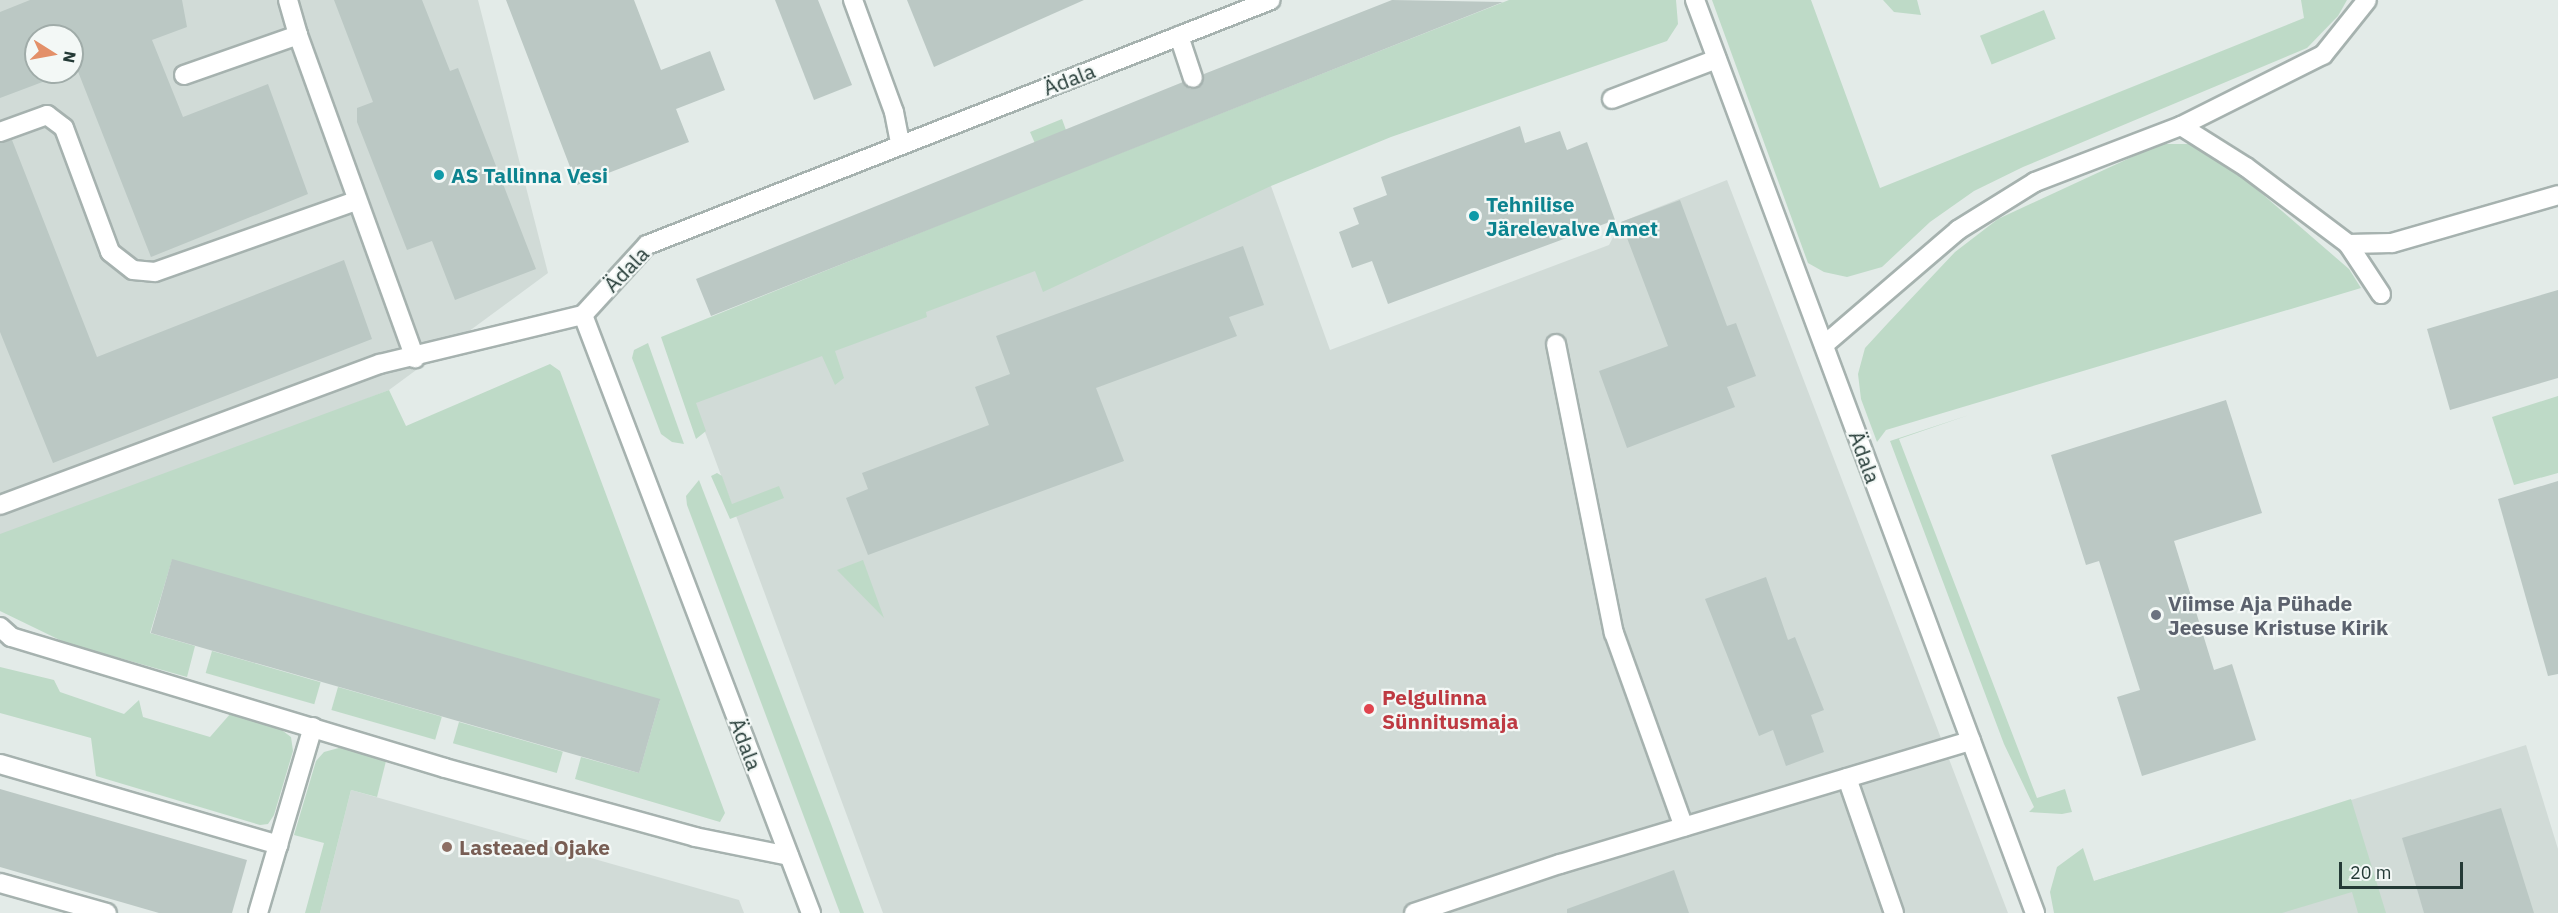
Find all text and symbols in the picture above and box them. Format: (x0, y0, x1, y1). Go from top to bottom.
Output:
north arrow (24, 24, 84, 84)
text: N (59, 49, 81, 65)
street label: Ädala (1039, 58, 1099, 100)
place label: AS Tallinna Vesi (451, 162, 608, 188)
marker: AS Tallinna Vesi (432, 168, 446, 182)
place label: Tehnilise Järelevalve Amet (1486, 191, 1658, 241)
marker: Tehnilise Järelevalve Amet (1467, 209, 1481, 223)
street label: Ädala (598, 241, 654, 297)
street label: Ädala (1844, 427, 1886, 487)
place label: Viimse Aja Pühade Jeesuse Kristuse Kirik (2168, 590, 2388, 640)
marker: Viimse Aja Pühade Jeesuse Kristuse Kirik (2149, 608, 2163, 622)
place label: Pelgulinna Sünnitusmaja (1382, 684, 1518, 734)
marker: Pelgulinna Sünnitusmaja (1360, 700, 1378, 718)
street label: Ädala (725, 714, 767, 774)
place label: Lasteaed Ojake (459, 834, 610, 860)
marker: Lasteaed Ojake (440, 840, 454, 854)
scale bar (2342, 850, 2466, 888)
text: 20 m (2350, 861, 2392, 884)

